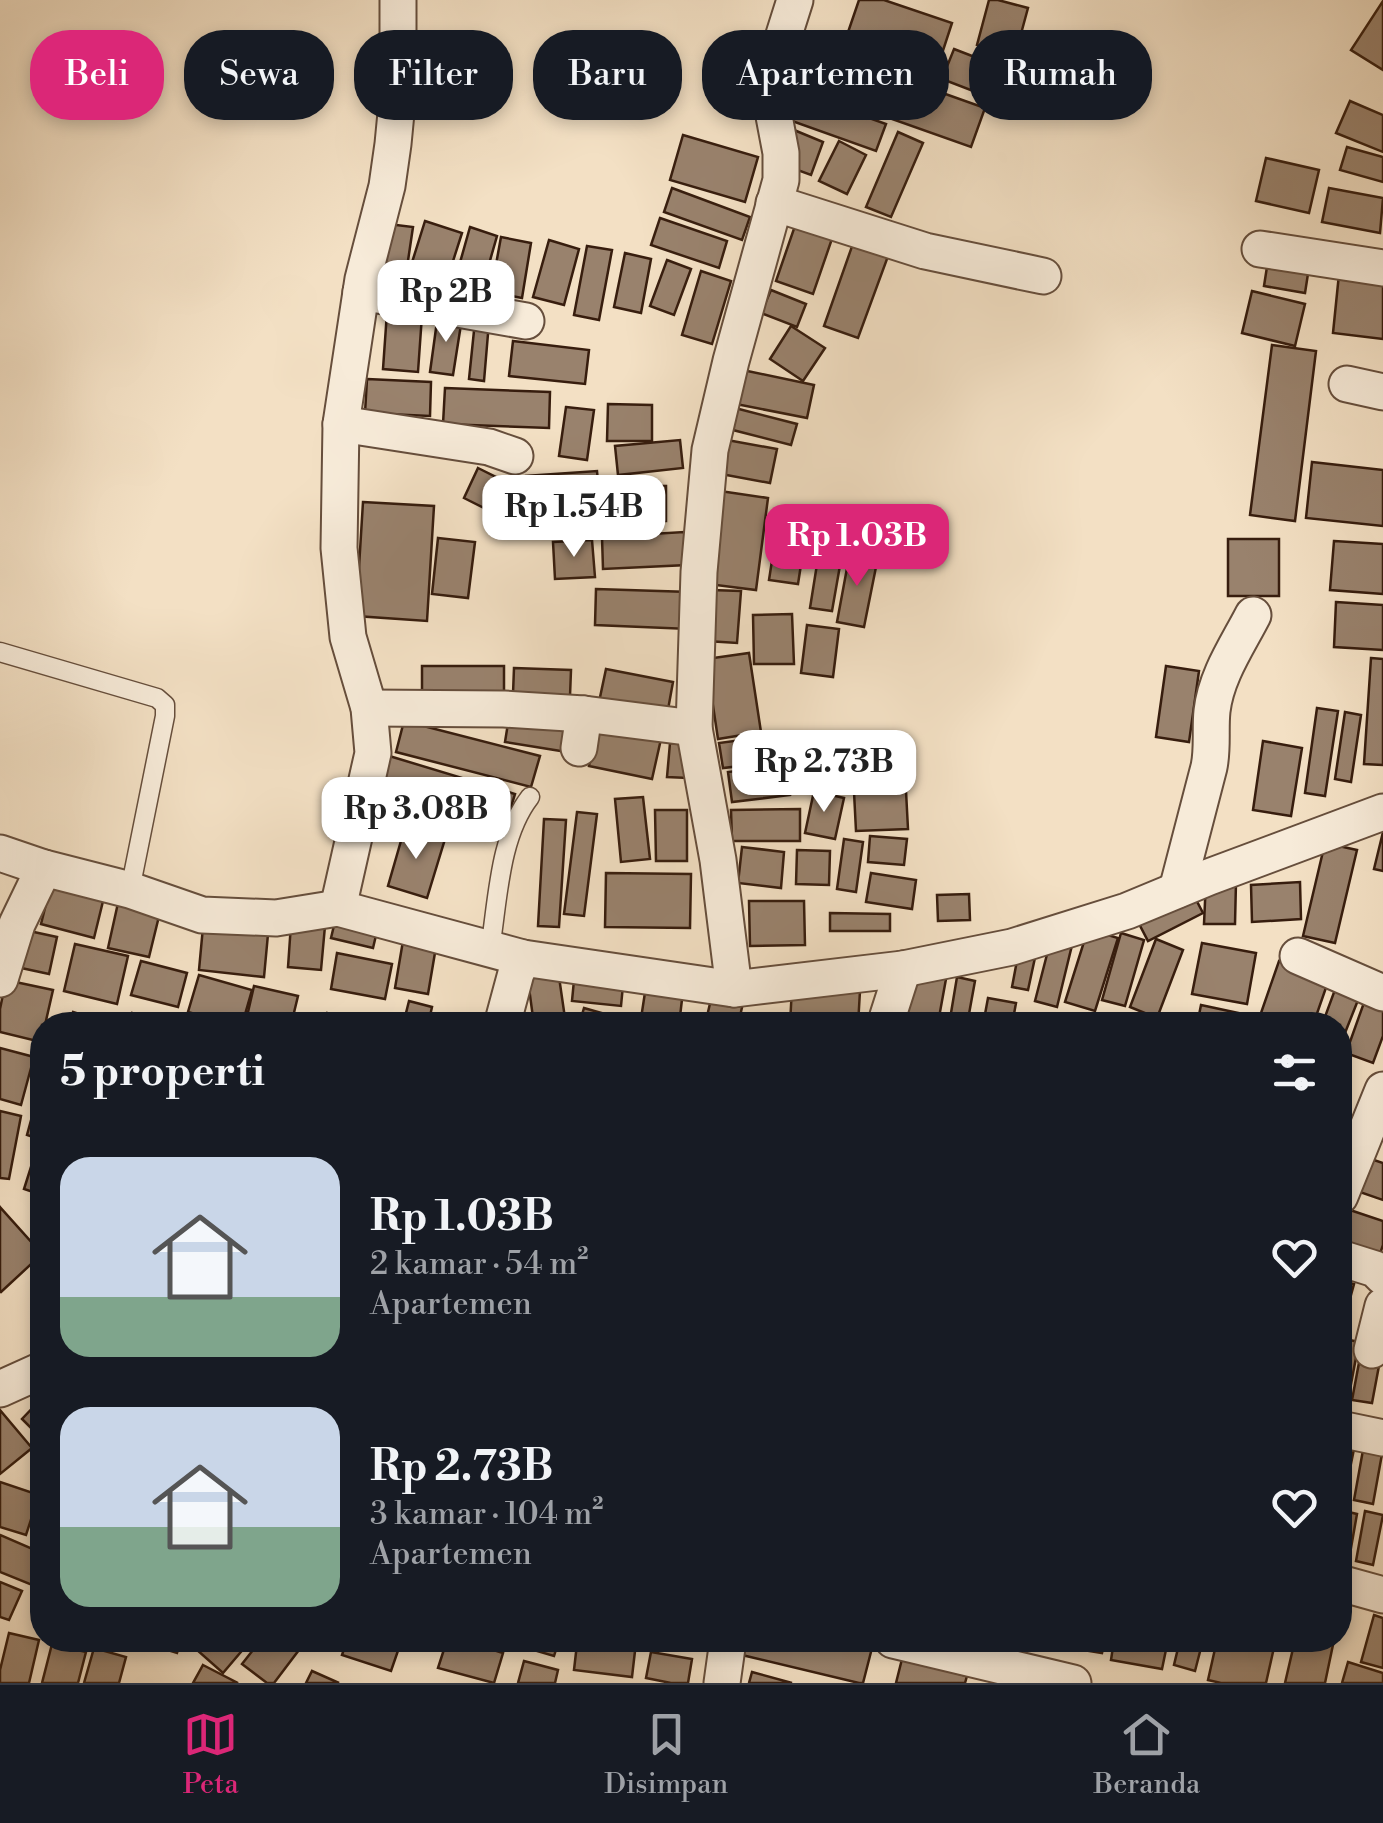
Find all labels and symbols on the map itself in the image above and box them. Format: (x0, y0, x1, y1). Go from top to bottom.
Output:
pin: Rp 2B (376, 260, 516, 345)
pin: Rp 1.54B (471, 475, 677, 560)
pin: Rp 1.03B (754, 504, 960, 589)
pin: Rp 2.73B (721, 730, 927, 815)
pin: Rp 3.08B (313, 777, 519, 862)

